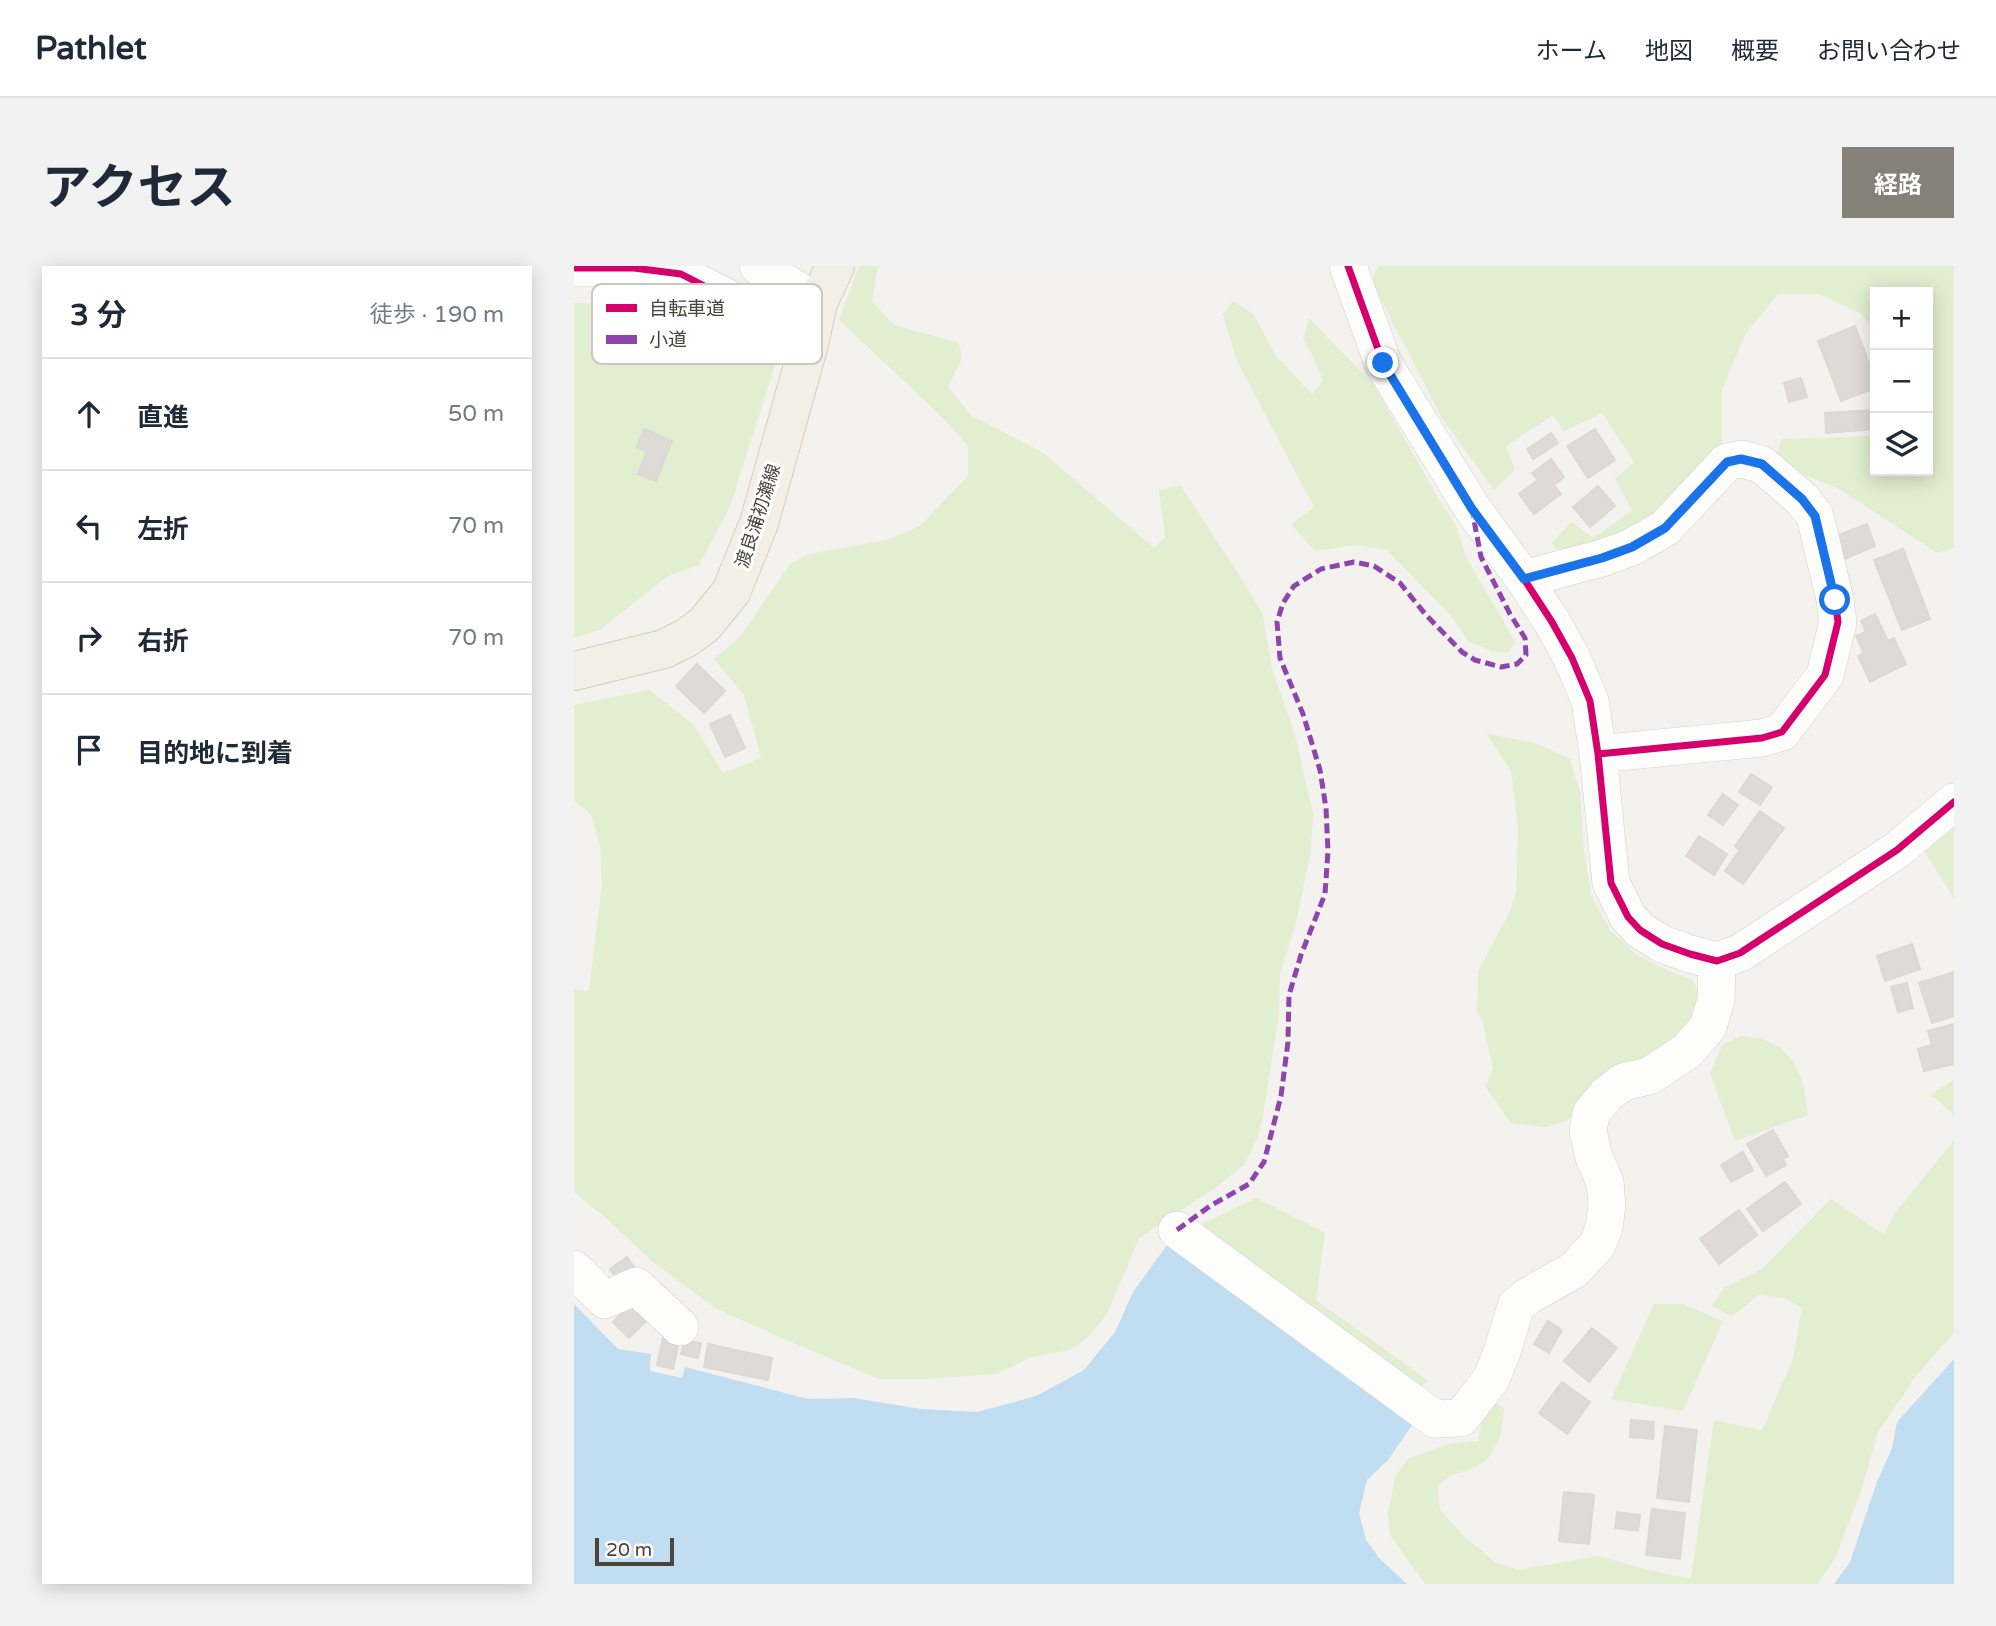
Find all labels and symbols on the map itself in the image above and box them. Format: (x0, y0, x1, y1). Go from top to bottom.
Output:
legend (592, 284, 822, 364)
text: 自転車道 (649, 298, 725, 320)
text: 小道 (649, 329, 687, 351)
route end (1367, 347, 1398, 378)
street label: 渡良浦初瀬線 (731, 461, 785, 571)
route start (1819, 584, 1850, 615)
scale bar (595, 1535, 674, 1567)

